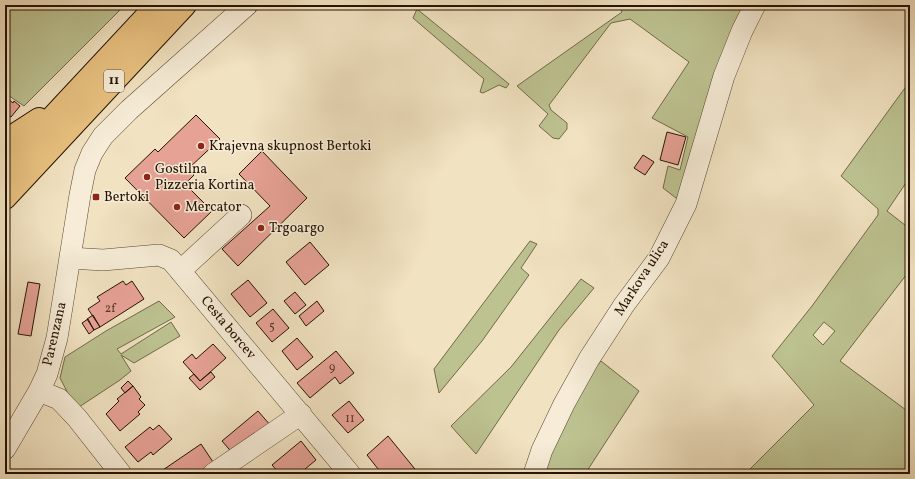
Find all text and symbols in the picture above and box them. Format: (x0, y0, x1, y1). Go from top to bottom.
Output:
road number: 11 (104, 70, 124, 92)
place label: Krajevna skupnost Bertoki (209, 137, 372, 156)
marker: Krajevna skupnost Bertoki (196, 141, 206, 151)
place label: Gostilna Pizzeria Kortina (155, 160, 255, 195)
marker: Gostilna Pizzeria Kortina (142, 172, 152, 182)
place label: Bertoki (104, 188, 149, 207)
marker: Bertoki (91, 192, 101, 202)
place label: Mercator (185, 198, 241, 217)
marker: Mercator (172, 202, 182, 212)
place label: Trgoargo (269, 219, 325, 238)
marker: Trgoargo (256, 223, 266, 233)
street label: Markova ulica (610, 236, 674, 320)
street label: Cesta borcev (196, 292, 261, 364)
street label: Parenzana (38, 300, 72, 368)
house number: 2f (105, 301, 117, 317)
house number: 5 (269, 319, 275, 335)
house number: 9 (329, 360, 335, 376)
house number: 11 (345, 411, 355, 427)

